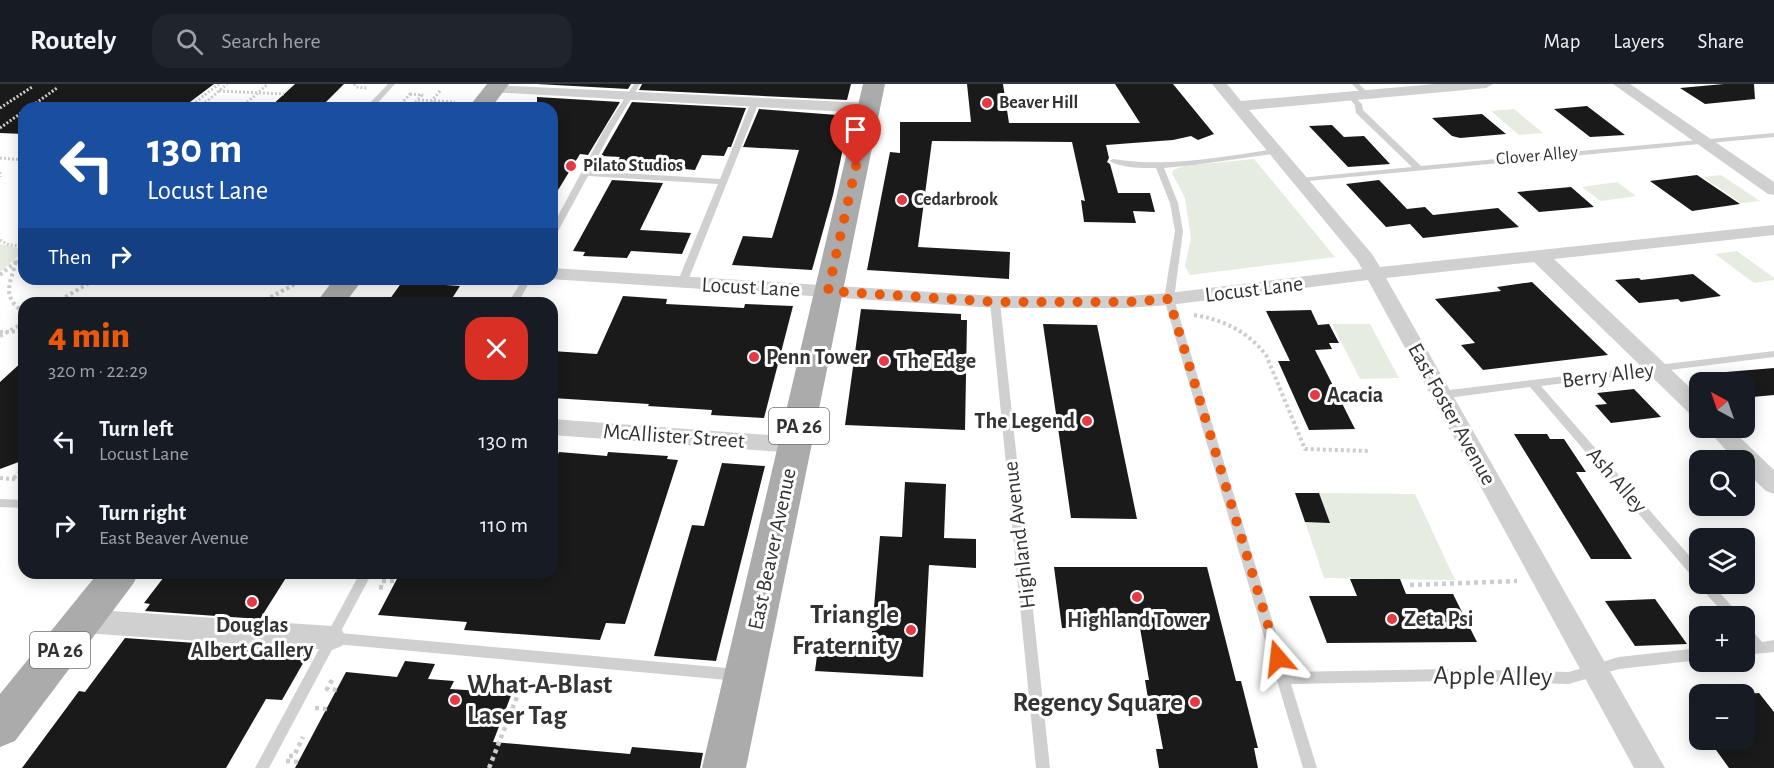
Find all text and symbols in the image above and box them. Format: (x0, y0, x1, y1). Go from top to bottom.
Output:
search box (152, 14, 572, 68)
icon: search (173, 25, 206, 58)
text: Routely (30, 27, 116, 55)
text: Search here (221, 30, 321, 52)
text: Map (1544, 31, 1580, 52)
text: Layers (1613, 31, 1664, 52)
text: Share (1697, 31, 1744, 52)
place label: Beaver Hill (999, 94, 1078, 112)
marker: Beaver Hill (980, 96, 994, 110)
pin (830, 104, 881, 166)
icon: arrive (839, 113, 872, 146)
icon: left (48, 126, 126, 204)
text: 130 m (147, 128, 242, 170)
street label: Clover Alley (1495, 143, 1579, 169)
place label: Pilato Studios (583, 157, 683, 175)
marker: Pilato Studios (564, 159, 578, 173)
text: Locust Lane (147, 177, 268, 204)
place label: Cedarbrook (914, 191, 998, 209)
marker: Cedarbrook (895, 193, 909, 207)
icon: right (104, 240, 137, 273)
text: Then (48, 246, 92, 268)
street label: Locust Lane (1204, 272, 1304, 306)
street label: Locust Lane (701, 273, 801, 301)
button: close (465, 317, 528, 380)
text: 4 min (48, 318, 130, 354)
street label: East Foster Avenue (1404, 339, 1500, 489)
place label: Penn Tower (766, 346, 868, 368)
marker: Penn Tower (747, 350, 761, 364)
place label: The Edge (896, 350, 976, 372)
marker: The Edge (877, 354, 891, 368)
street label: Berry Alley (1561, 358, 1656, 392)
text: 320 m · 22:29 (48, 361, 148, 381)
north arrow (1689, 372, 1755, 438)
map controls (1689, 372, 1755, 750)
place label: Acacia (1327, 384, 1384, 406)
marker: Acacia (1308, 388, 1322, 402)
road number: PA 26 (769, 408, 829, 444)
place label: The Legend (974, 410, 1075, 432)
marker: The Legend (1080, 414, 1094, 428)
text: Turn left (99, 418, 173, 440)
street label: McAllister Street (602, 420, 746, 452)
icon: left (48, 425, 81, 458)
text: 130 m (479, 430, 528, 452)
street label: Ash Alley (1583, 443, 1652, 518)
text: Locust Lane (99, 444, 189, 464)
button: search (1689, 450, 1755, 516)
street label: Highland Avenue (999, 460, 1039, 610)
street label: East Beaver Avenue (744, 466, 800, 632)
text: Turn right (99, 502, 186, 524)
icon: right (48, 509, 81, 542)
text: 110 m (480, 514, 528, 536)
text: East Beaver Avenue (99, 528, 249, 548)
button: layers (1689, 528, 1755, 594)
marker: Highland Tower (1130, 590, 1144, 604)
marker: Douglas Albert Gallery (245, 595, 259, 609)
place label: Triangle Fraternity (792, 601, 900, 660)
button: + (1689, 606, 1755, 672)
place label: Zeta Psi (1404, 608, 1474, 630)
place label: Highland Tower (1067, 609, 1207, 631)
marker: Zeta Psi (1385, 612, 1399, 626)
place label: Douglas Albert Gallery (191, 614, 313, 662)
marker: Triangle Fraternity (904, 623, 918, 637)
position arrow (1246, 626, 1310, 690)
road number: PA 26 (30, 632, 90, 668)
street label: Apple Alley (1433, 661, 1553, 692)
place label: What-A-Blast Laser Tag (467, 671, 612, 729)
button: − (1689, 684, 1755, 750)
place label: Regency Square (1012, 689, 1183, 717)
marker: What-A-Blast Laser Tag (448, 693, 462, 707)
marker: Regency Square (1188, 695, 1202, 709)

